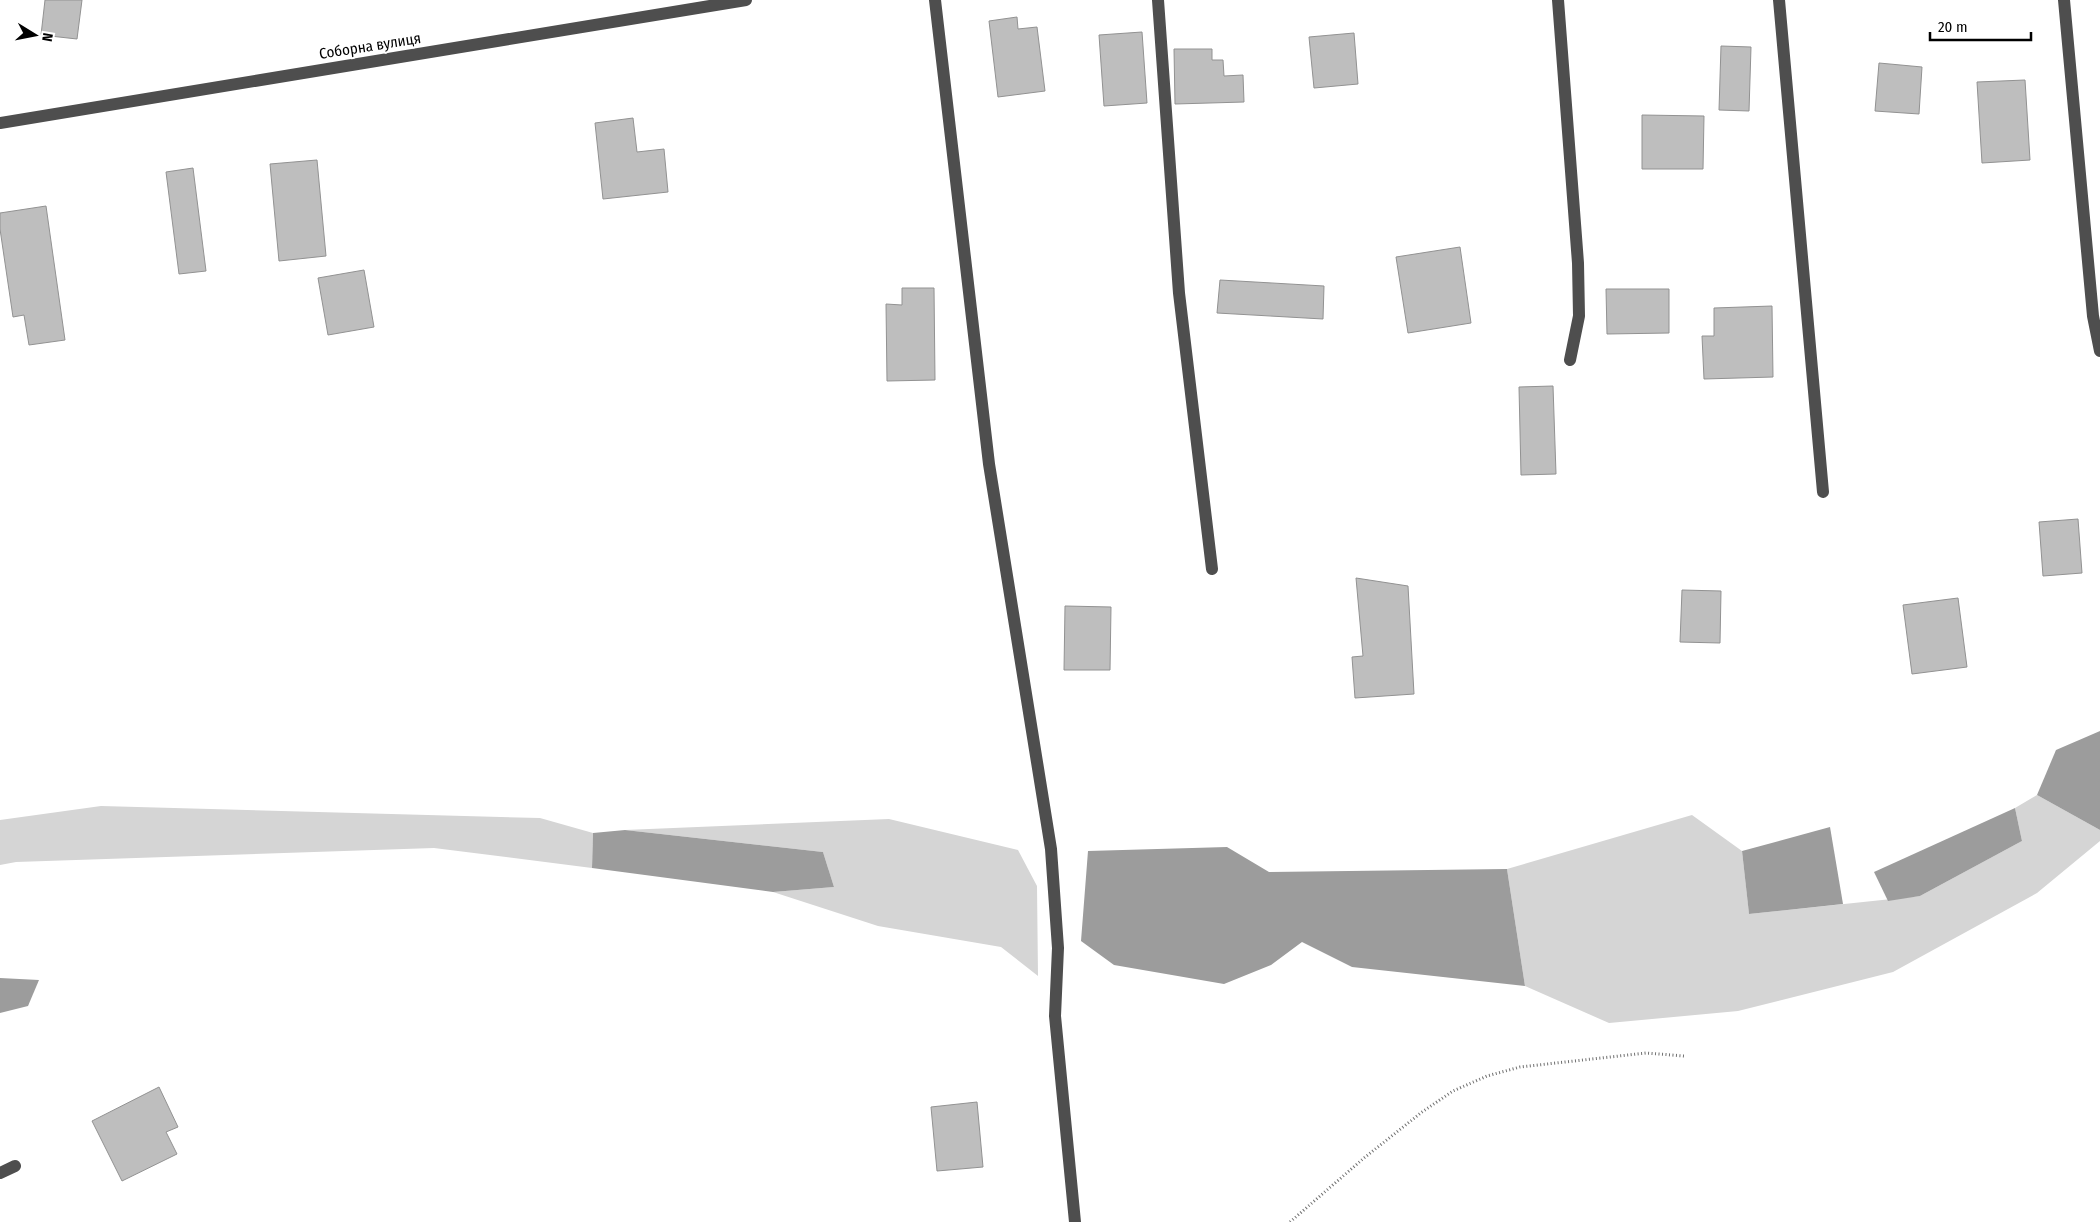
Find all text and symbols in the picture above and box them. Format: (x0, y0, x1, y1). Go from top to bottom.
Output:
north arrow (10, 10, 60, 60)
scale bar (1930, 10, 2031, 42)
text: 20 m (1938, 18, 1968, 36)
street label: Соборна вулиця (318, 29, 422, 63)
text: N (38, 32, 56, 43)

